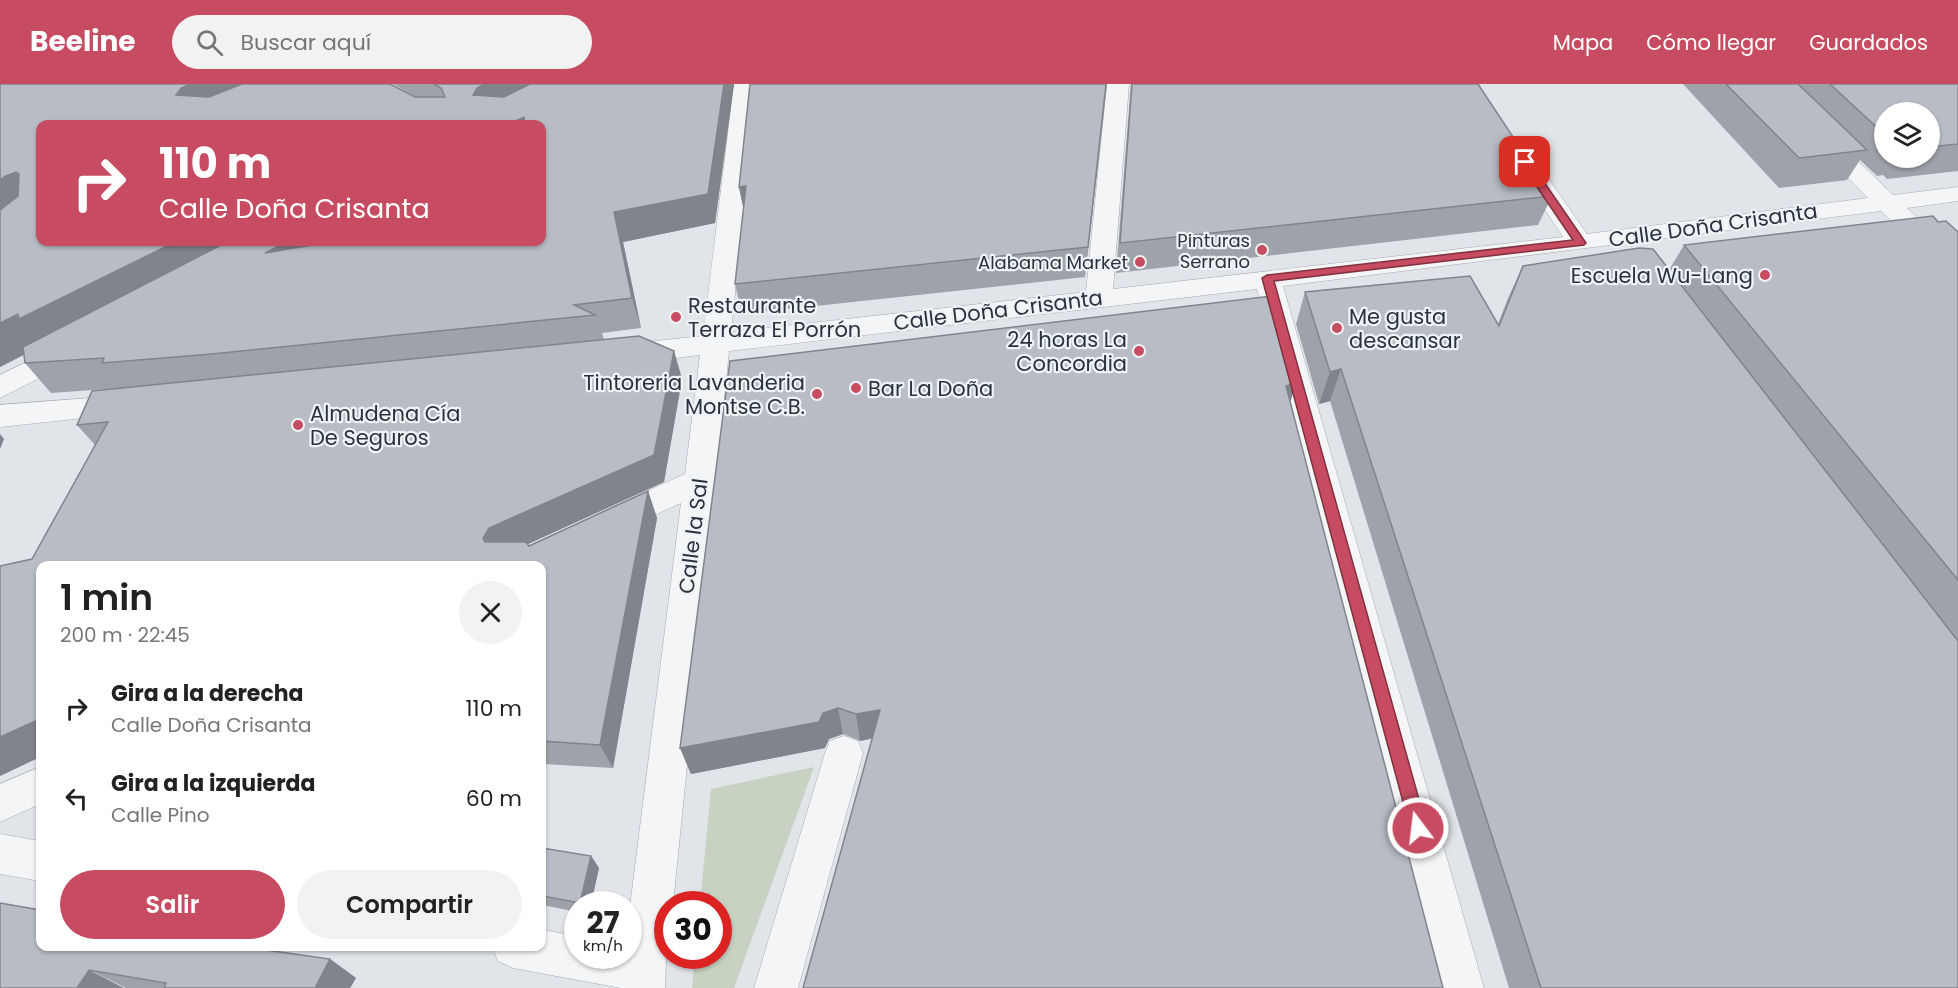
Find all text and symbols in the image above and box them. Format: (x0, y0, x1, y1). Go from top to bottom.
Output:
search box (172, 15, 592, 69)
text: Beeline (30, 22, 136, 61)
icon: search (193, 26, 226, 59)
text: Buscar aquí (241, 27, 371, 58)
text: Mapa (1553, 28, 1613, 57)
text: Cómo llegar (1646, 28, 1776, 57)
text: Guardados (1809, 28, 1928, 57)
map controls (1874, 102, 1940, 168)
button: layers (1874, 102, 1940, 168)
text: 110 m (159, 134, 271, 193)
pin (1499, 136, 1550, 187)
icon: right (60, 144, 138, 222)
icon: arrive (1508, 145, 1541, 178)
text: Calle Doña Crisanta (159, 190, 430, 227)
street label: Calle Doña Crisanta (1607, 196, 1819, 254)
place label: Pinturas Serrano (1177, 228, 1250, 274)
marker: Pinturas Serrano (1255, 243, 1269, 257)
place label: Alabama Market (978, 250, 1128, 275)
marker: Alabama Market (1133, 255, 1147, 269)
place label: Escuela Wu-Lang (1571, 261, 1753, 290)
marker: Escuela Wu-Lang (1758, 268, 1772, 282)
street label: Calle Doña Crisanta (892, 283, 1104, 337)
place label: Restaurante Terraza El Porrón (688, 291, 861, 344)
place label: Me gusta descansar (1349, 302, 1461, 355)
marker: Restaurante Terraza El Porrón (669, 310, 683, 324)
marker: Me gusta descansar (1330, 321, 1344, 335)
place label: 24 horas La Concordia (1007, 325, 1127, 378)
marker: 24 horas La Concordia (1132, 344, 1146, 358)
place label: Tintoreria Lavanderia Montse C.B. (583, 368, 805, 421)
place label: Bar La Doña (868, 374, 993, 403)
marker: Bar La Doña (849, 381, 863, 395)
marker: Tintoreria Lavanderia Montse C.B. (810, 387, 824, 401)
place label: Almudena Cía De Seguros (310, 399, 460, 452)
marker: Almudena Cía De Seguros (291, 418, 305, 432)
street label: Calle la Sal (672, 477, 714, 595)
text: 1 min (60, 572, 153, 623)
button: close (459, 581, 522, 644)
text: 200 m · 22:45 (60, 621, 190, 649)
text: Gira a la derecha (111, 678, 304, 709)
icon: right (60, 692, 93, 725)
text: 110 m (466, 693, 522, 724)
text: Calle Doña Crisanta (111, 711, 312, 739)
text: Gira a la izquierda (111, 768, 315, 799)
icon: left (60, 782, 93, 815)
text: 60 m (466, 783, 522, 814)
position arrow (1386, 796, 1450, 860)
text: Calle Pino (111, 801, 210, 829)
button: Salir (60, 870, 285, 939)
button: Compartir (297, 870, 522, 939)
speed limit sign: 30 (654, 891, 732, 969)
text: 27 (586, 901, 620, 944)
text: km/h (583, 935, 623, 956)

